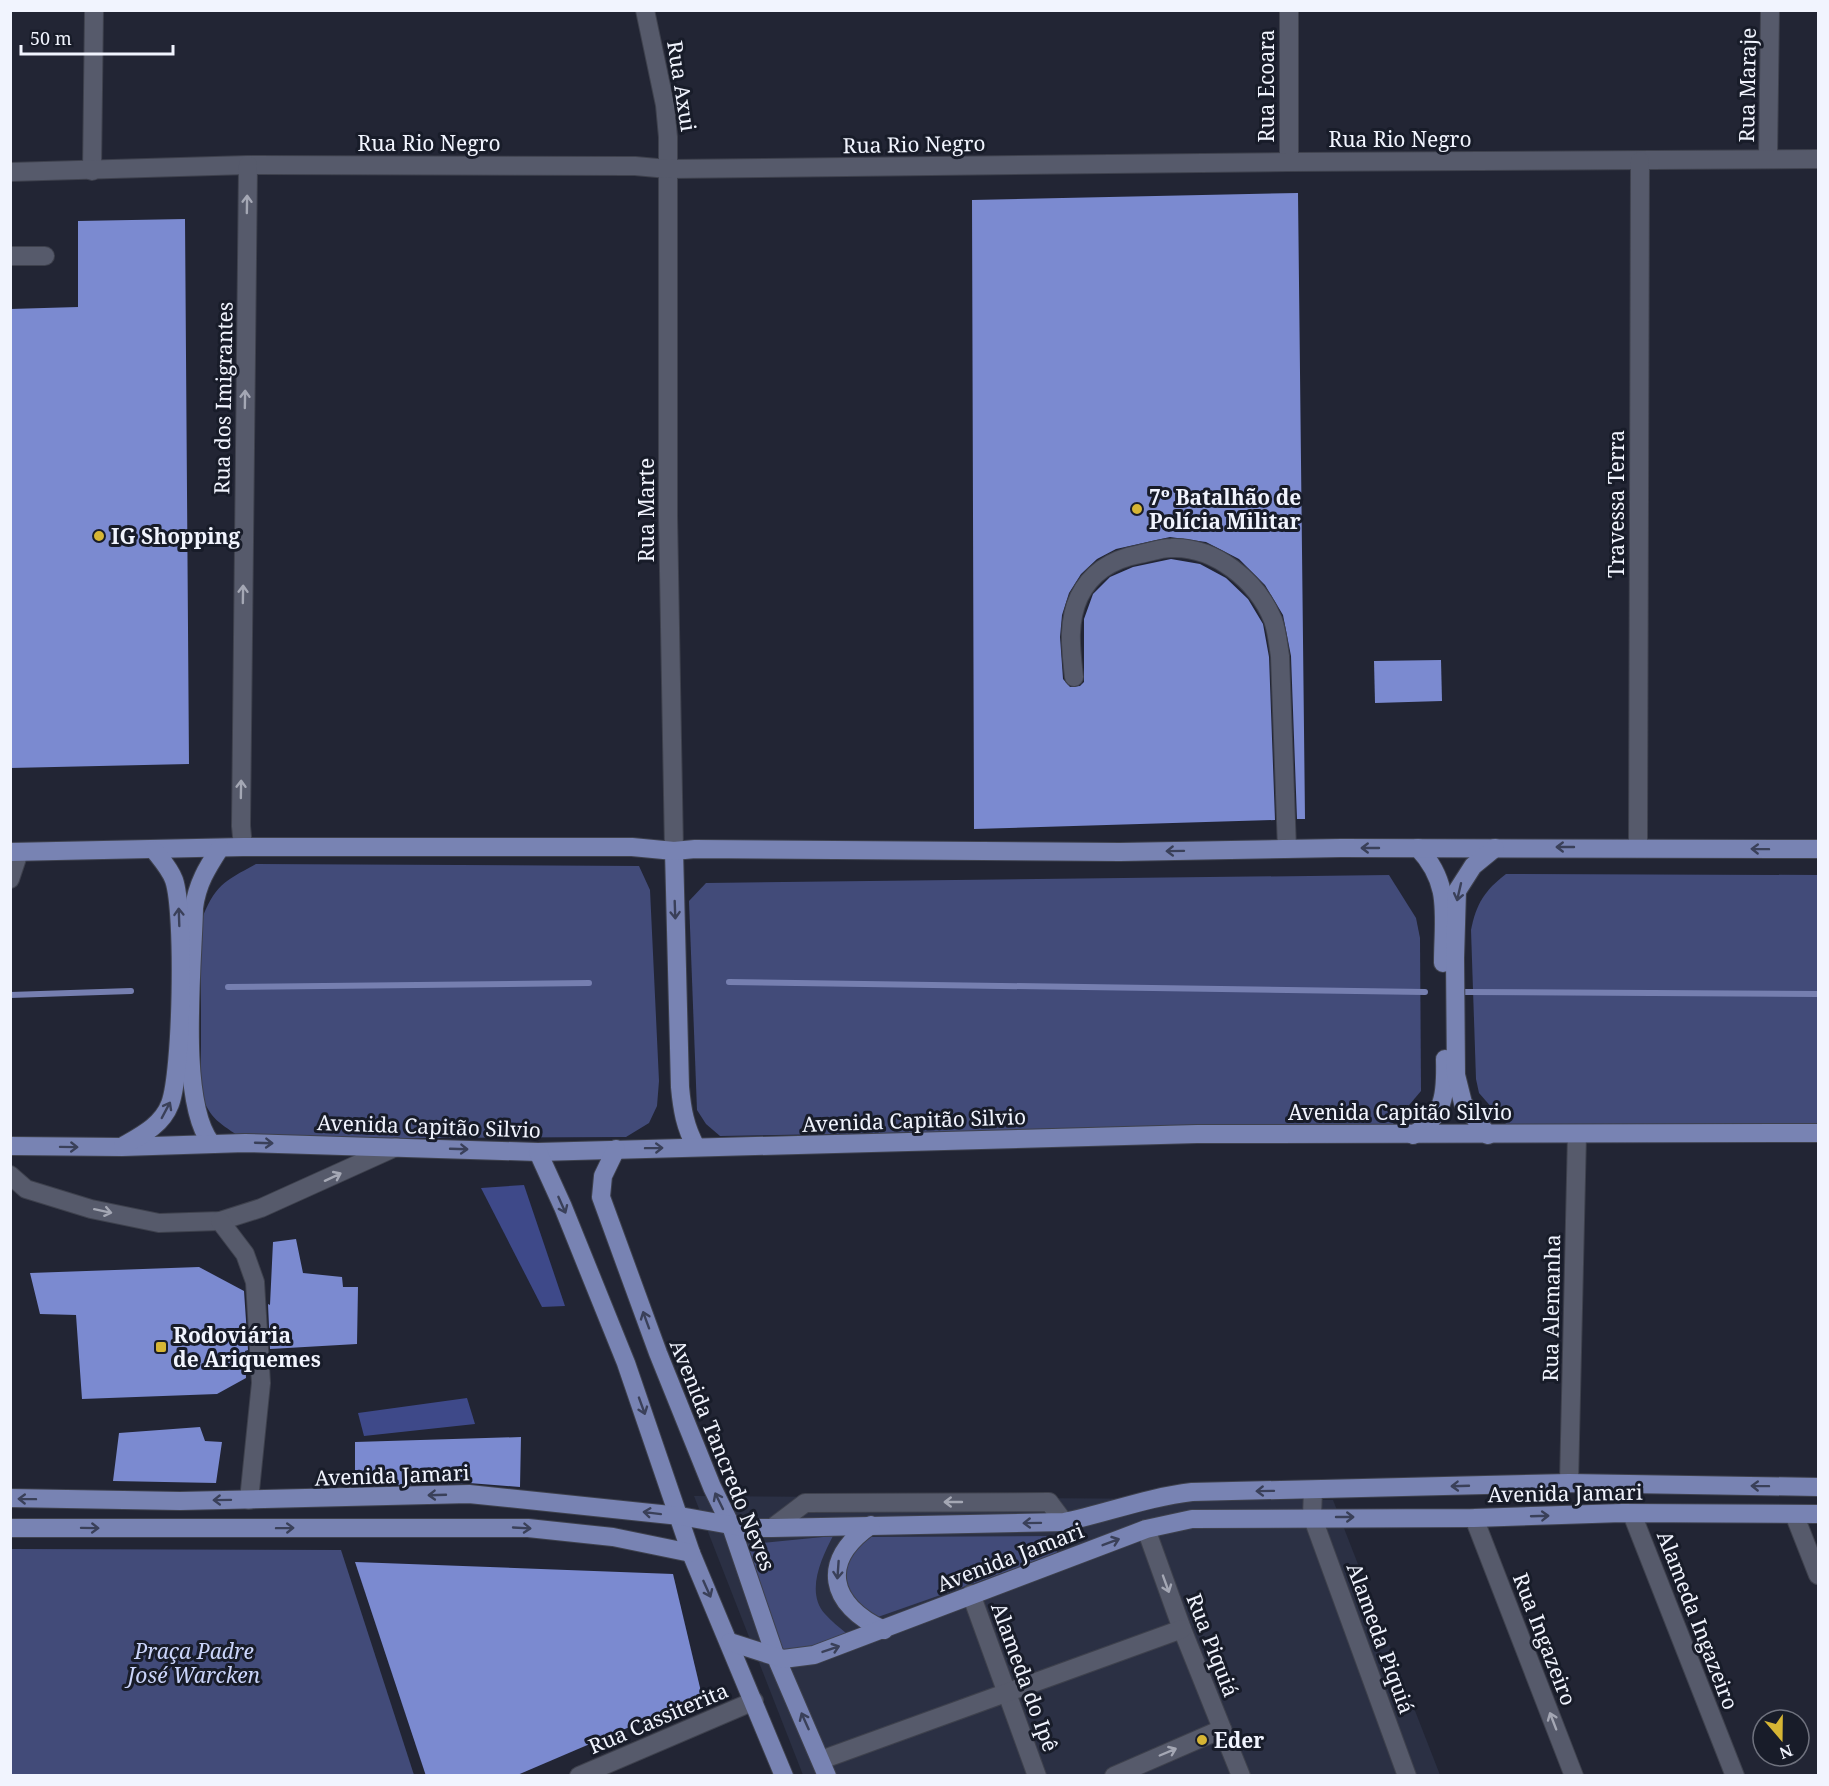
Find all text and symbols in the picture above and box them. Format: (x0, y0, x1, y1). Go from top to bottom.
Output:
scale bar (21, 18, 172, 56)
text: 50 m (30, 26, 72, 50)
street label: Rua Maraje (1732, 27, 1762, 143)
street label: Rua Ecoara (1252, 29, 1280, 143)
street label: Rua Axui (661, 39, 703, 134)
street label: Rua Rio Negro (1328, 125, 1472, 153)
street label: Rua Rio Negro (357, 129, 501, 157)
street label: Rua Rio Negro (842, 129, 986, 159)
one-way arrow (241, 194, 253, 214)
street label: Rua dos Imigrantes (207, 301, 239, 495)
one-way arrow (239, 389, 251, 409)
street label: Travessa Terra (1602, 430, 1630, 578)
street label: Rua Marte (632, 458, 660, 562)
place label: 7º Batalhão de Polícia Militar (1149, 483, 1301, 535)
marker: 7º Batalhão de Polícia Militar (1130, 502, 1144, 516)
place label: IG Shopping (111, 522, 241, 550)
marker: IG Shopping (92, 529, 106, 543)
one-way arrow (237, 584, 249, 604)
one-way arrow (235, 779, 247, 799)
one-way arrow (1556, 841, 1576, 853)
one-way arrow (1361, 842, 1381, 854)
one-way arrow (1751, 843, 1771, 854)
one-way arrow (1166, 845, 1186, 856)
one-way arrow (1453, 882, 1465, 901)
one-way arrow (669, 899, 680, 919)
one-way arrow (174, 908, 185, 928)
street label: Avenida Capitão Silvio (1288, 1098, 1512, 1126)
one-way arrow (160, 1102, 172, 1119)
street label: Avenida Capitão Silvio (802, 1102, 1026, 1138)
street label: Avenida Capitão Silvio (317, 1108, 541, 1144)
one-way arrow (253, 1138, 273, 1149)
one-way arrow (58, 1141, 78, 1153)
one-way arrow (643, 1142, 663, 1154)
one-way arrow (448, 1144, 468, 1155)
one-way arrow (324, 1171, 342, 1182)
one-way arrow (557, 1195, 568, 1214)
one-way arrow (92, 1206, 112, 1217)
street label: Rua Alemanha (1536, 1234, 1566, 1382)
one-way arrow (640, 1311, 651, 1330)
place label: Rodoviária de Ariquemes (173, 1321, 321, 1373)
street label: Avenida Tancredo Neves (664, 1335, 782, 1575)
marker: Rodoviária de Ariquemes (154, 1340, 168, 1354)
one-way arrow (637, 1396, 648, 1415)
street label: Avenida Jamari (314, 1458, 470, 1492)
street label: Avenida Jamari (1487, 1478, 1643, 1508)
one-way arrow (1751, 1480, 1771, 1492)
one-way arrow (1451, 1481, 1471, 1492)
one-way arrow (1256, 1485, 1276, 1497)
one-way arrow (428, 1490, 448, 1501)
one-way arrow (712, 1492, 724, 1510)
one-way arrow (17, 1493, 37, 1505)
one-way arrow (212, 1495, 232, 1506)
one-way arrow (943, 1496, 963, 1508)
one-way arrow (643, 1507, 663, 1518)
one-way arrow (1529, 1510, 1549, 1522)
one-way arrow (1334, 1511, 1354, 1523)
street label: Avenida Jamari (933, 1516, 1088, 1598)
one-way arrow (1023, 1517, 1043, 1528)
one-way arrow (274, 1522, 294, 1534)
one-way arrow (511, 1522, 531, 1533)
one-way arrow (79, 1523, 99, 1534)
street label: Alameda Ingazeiro (1651, 1527, 1745, 1713)
one-way arrow (1102, 1536, 1120, 1547)
street label: Alameda Piquiá (1341, 1559, 1421, 1717)
one-way arrow (833, 1560, 844, 1579)
street label: Rua Ingazeiro (1507, 1569, 1583, 1709)
one-way arrow (1161, 1574, 1172, 1593)
one-way arrow (702, 1580, 713, 1598)
street label: Rua Piquiá (1180, 1589, 1246, 1701)
street label: Alameda do Ipê (985, 1599, 1065, 1755)
park label: Praça Padre José Warcken (124, 1637, 261, 1689)
one-way arrow (821, 1642, 840, 1653)
street label: Rua Cassiterita (584, 1676, 732, 1760)
north arrow (1751, 1708, 1811, 1768)
one-way arrow (1546, 1712, 1557, 1731)
one-way arrow (799, 1713, 810, 1731)
place label: Eder (1214, 1726, 1264, 1754)
marker: Eder (1195, 1733, 1209, 1747)
text: N (1776, 1740, 1796, 1765)
one-way arrow (1158, 1746, 1176, 1758)

